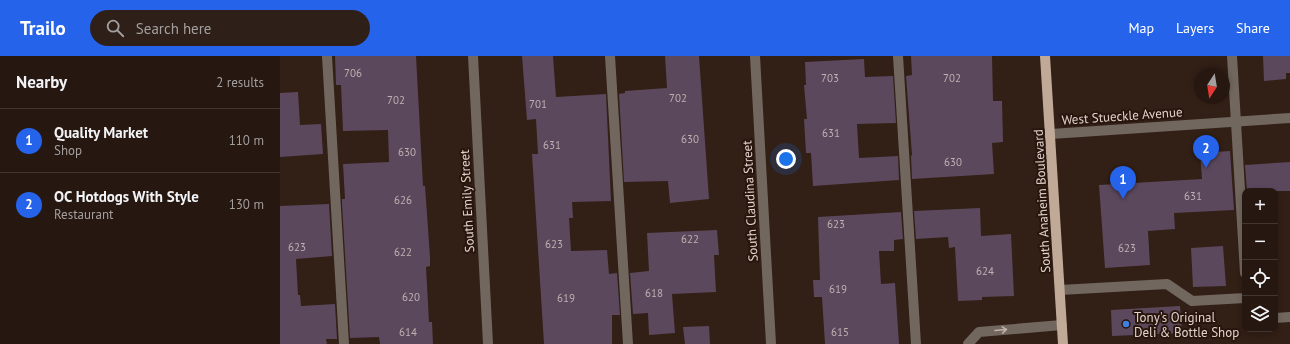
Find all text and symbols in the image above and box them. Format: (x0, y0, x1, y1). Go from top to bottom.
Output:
search box (90, 10, 370, 46)
text: Trailo (20, 16, 66, 40)
icon: search (104, 17, 126, 39)
text: Search here (136, 19, 211, 38)
text: Map (1128, 19, 1154, 37)
text: Layers (1176, 19, 1214, 37)
text: Share (1236, 19, 1270, 37)
house number: 706 (344, 66, 362, 80)
north arrow (1194, 68, 1230, 104)
text: Nearby (16, 71, 67, 93)
house number: 703 (821, 71, 839, 85)
house number: 702 (943, 71, 961, 85)
text: 2 results (216, 74, 264, 91)
house number: 702 (669, 91, 687, 105)
house number: 702 (387, 93, 405, 107)
house number: 701 (529, 97, 547, 111)
street label: West Stueckle Avenue (1061, 103, 1183, 129)
text: Quality Market (54, 123, 148, 142)
house number: 631 (822, 126, 840, 140)
street label: South Anaheim Boulevard (1030, 129, 1054, 273)
text: 1 (25, 132, 33, 149)
text: 110 m (229, 132, 264, 149)
house number: 630 (681, 132, 699, 146)
pin: 2 (1193, 135, 1219, 168)
house number: 631 (543, 138, 561, 152)
street label: South Claudina Street (738, 139, 762, 262)
text: Shop (54, 142, 82, 159)
house number: 630 (398, 145, 416, 159)
street label: South Emily Street (456, 149, 478, 253)
your location (776, 149, 796, 169)
house number: 630 (944, 155, 962, 169)
pin: 1 (1110, 166, 1136, 199)
text: OC Hotdogs With Style (54, 187, 199, 206)
map controls (1242, 188, 1278, 332)
button: + (1242, 188, 1278, 224)
house number: 631 (1184, 189, 1202, 203)
house number: 626 (394, 193, 412, 207)
text: 2 (25, 196, 33, 213)
text: 130 m (229, 196, 264, 213)
text: Restaurant (54, 206, 113, 223)
house number: 623 (827, 217, 845, 231)
button: − (1242, 224, 1278, 260)
house number: 622 (681, 232, 699, 246)
house number: 623 (545, 237, 563, 251)
house number: 623 (288, 240, 306, 254)
house number: 623 (1118, 241, 1136, 255)
house number: 622 (394, 245, 412, 259)
button: locate (1242, 260, 1278, 296)
house number: 624 (976, 264, 994, 278)
house number: 619 (829, 282, 847, 296)
house number: 618 (645, 286, 663, 300)
house number: 620 (402, 290, 420, 304)
house number: 619 (557, 291, 575, 305)
button: layers (1242, 296, 1278, 332)
place label: Tony's Original Deli & Bottle Shop (1134, 309, 1239, 341)
marker: Tony's Original Deli & Bottle Shop (1121, 319, 1131, 329)
house number: 614 (399, 325, 417, 339)
house number: 615 (831, 325, 849, 339)
one-way arrow (994, 326, 1007, 333)

